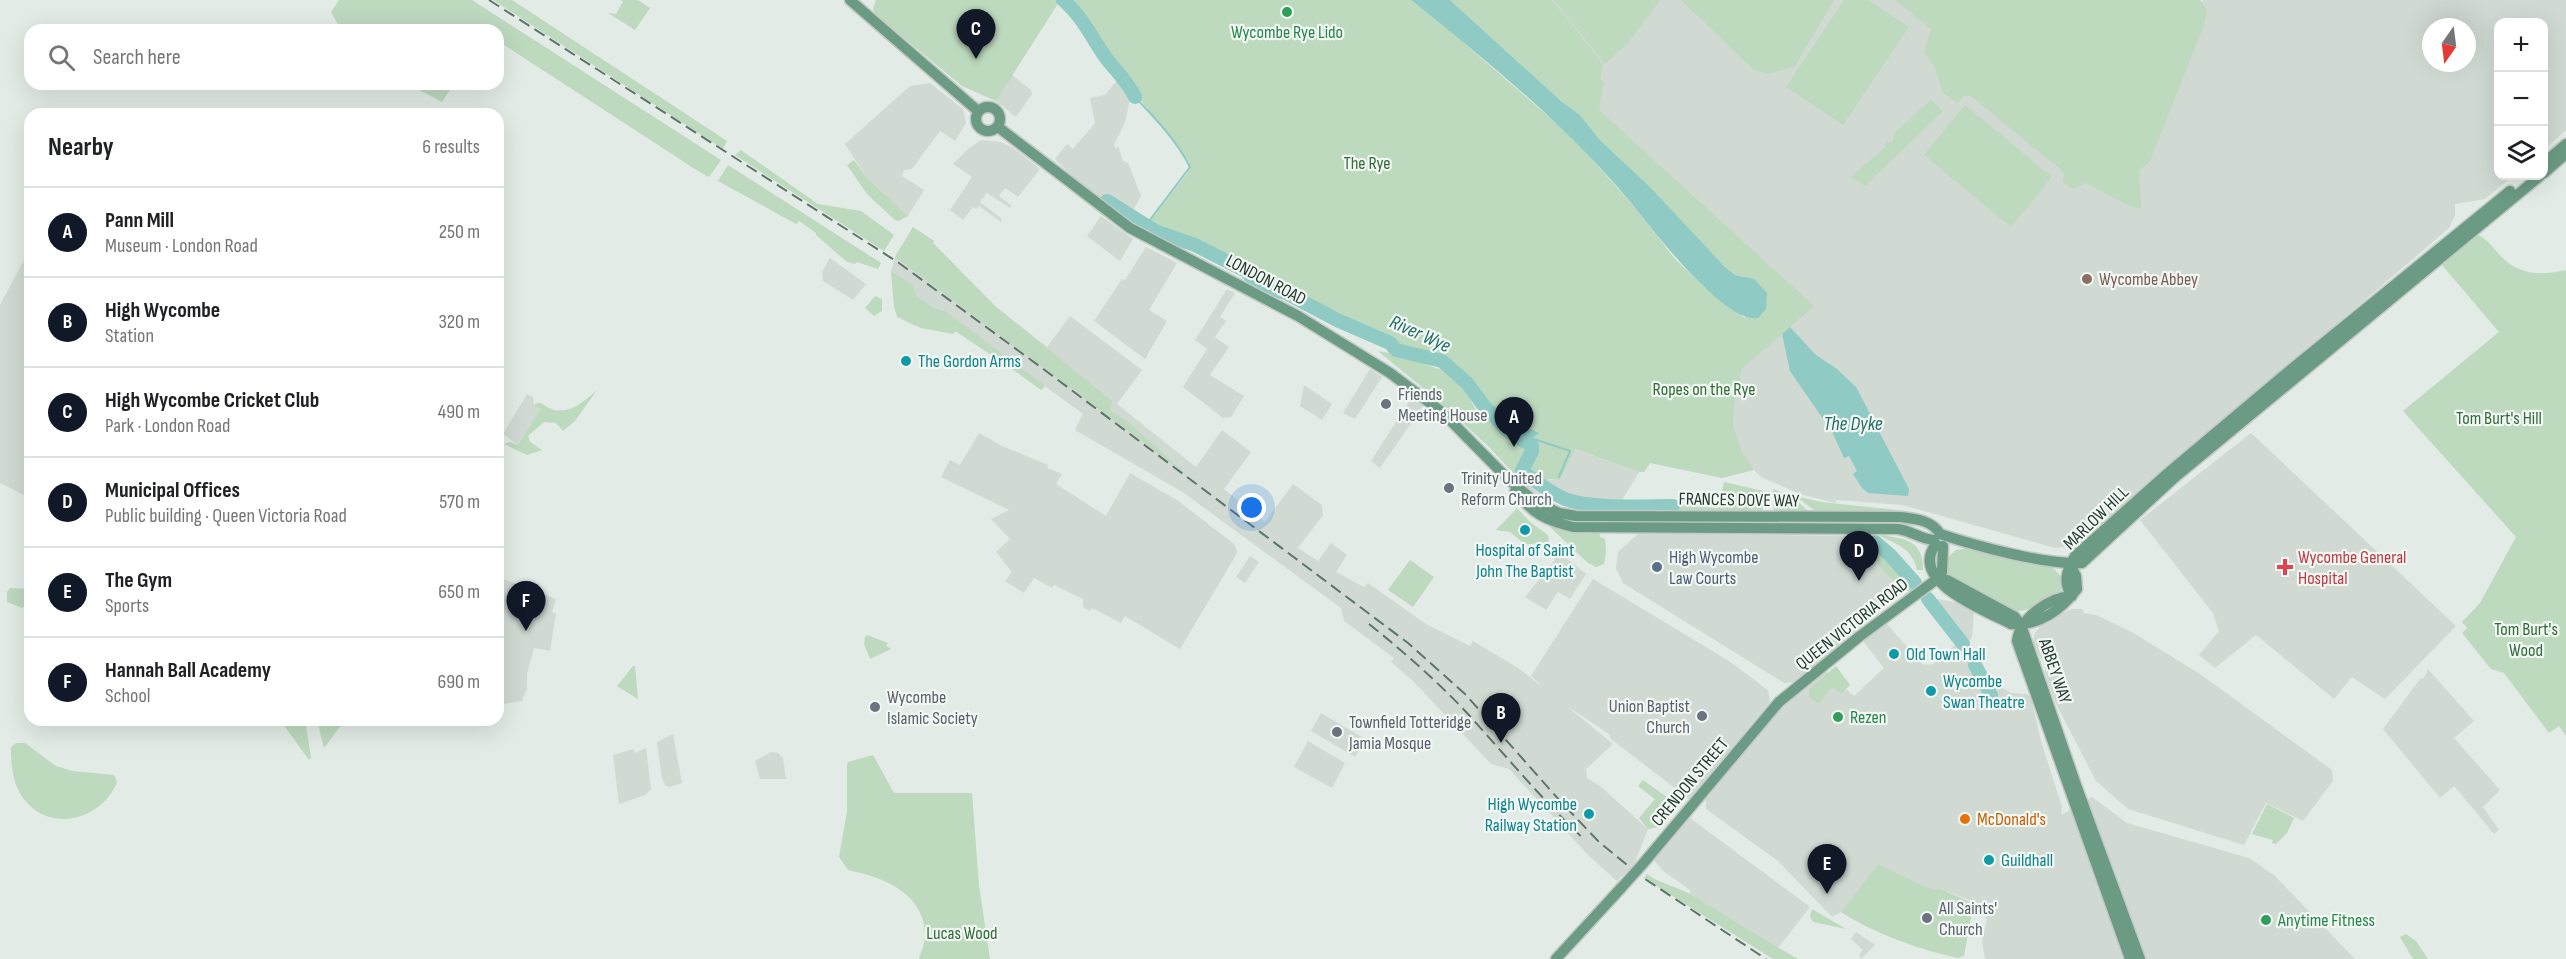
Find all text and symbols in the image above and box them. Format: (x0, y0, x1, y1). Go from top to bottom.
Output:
marker: Wycombe Rye Lido (1280, 5, 1294, 19)
pin: C (956, 10, 996, 59)
north arrow (2422, 18, 2476, 72)
map controls (2494, 18, 2548, 180)
button: + (2494, 18, 2548, 72)
place label: Wycombe Rye Lido (1231, 22, 1343, 43)
search box (24, 24, 504, 90)
icon: search (45, 41, 78, 74)
text: Search here (93, 44, 180, 71)
button: − (2494, 72, 2548, 126)
button: layers (2494, 126, 2548, 180)
text: Nearby (48, 132, 114, 163)
text: 6 results (422, 135, 480, 159)
park label: The Rye (1343, 153, 1391, 174)
text: Pann Mill (105, 207, 174, 234)
text: A (63, 220, 72, 244)
text: 250 m (439, 220, 480, 244)
text: Museum · London Road (105, 234, 258, 258)
street label: LONDON ROAD (1222, 250, 1310, 310)
place label: Wycombe Abbey (2099, 269, 2198, 290)
marker: Wycombe Abbey (2080, 272, 2094, 286)
text: High Wycombe (105, 297, 220, 324)
text: B (63, 310, 72, 334)
text: 320 m (438, 310, 480, 334)
water label: River Wye (1386, 310, 1454, 358)
text: Station (105, 324, 154, 348)
place label: The Gordon Arms (918, 351, 1021, 372)
marker: The Gordon Arms (899, 354, 913, 368)
park label: Ropes on the Rye (1653, 379, 1755, 400)
place label: Friends Meeting House (1398, 384, 1488, 426)
text: High Wycombe Cricket Club (105, 387, 319, 414)
marker: Friends Meeting House (1379, 397, 1393, 411)
pin: A (1494, 398, 1534, 447)
text: C (62, 400, 73, 424)
text: 490 m (438, 400, 480, 424)
park label: Tom Burt's Hill (2456, 408, 2542, 429)
water label: The Dyke (1823, 412, 1883, 436)
text: Park · London Road (105, 414, 230, 438)
place label: Trinity United Reform Church (1461, 468, 1552, 510)
text: Municipal Offices (105, 477, 240, 504)
marker: Trinity United Reform Church (1442, 481, 1456, 495)
street label: MARLOW HILL (2059, 482, 2133, 554)
street label: FRANCES DOVE WAY (1679, 488, 1800, 512)
text: D (62, 490, 73, 514)
text: 570 m (439, 490, 480, 514)
your location (1237, 493, 1266, 522)
text: Public building · Queen Victoria Road (105, 504, 347, 528)
marker: Hospital of Saint John The Baptist (1518, 523, 1532, 537)
pin: D (1840, 532, 1878, 581)
place label: Hospital of Saint John The Baptist (1475, 540, 1575, 582)
place label: High Wycombe Law Courts (1669, 547, 1759, 589)
place label: Wycombe General Hospital (2298, 547, 2406, 589)
marker: Wycombe General Hospital (2276, 558, 2294, 576)
marker: High Wycombe Law Courts (1650, 560, 1664, 574)
text: The Gym (105, 567, 172, 594)
street label: QUEEN VICTORIA ROAD (1792, 574, 1912, 674)
text: E (63, 580, 72, 604)
text: 650 m (438, 580, 480, 604)
pin: F (506, 582, 546, 631)
text: Sports (105, 594, 149, 618)
park label: Tom Burt's Wood (2494, 619, 2558, 661)
street label: ABBEY WAY (2034, 635, 2076, 707)
place label: Old Town Hall (1906, 644, 1986, 665)
marker: Old Town Hall (1887, 647, 1901, 661)
text: Hannah Ball Academy (105, 657, 271, 684)
text: F (63, 670, 72, 694)
text: 690 m (438, 670, 480, 694)
place label: Wycombe Swan Theatre (1943, 671, 2025, 713)
text: School (105, 684, 150, 708)
marker: Wycombe Swan Theatre (1924, 684, 1938, 698)
place label: Wycombe Islamic Society (887, 687, 978, 729)
pin: B (1482, 694, 1520, 743)
place label: Union Baptist Church (1609, 696, 1691, 738)
marker: Wycombe Islamic Society (868, 700, 882, 714)
place label: Rezen (1850, 707, 1887, 728)
marker: Union Baptist Church (1695, 709, 1709, 723)
marker: Rezen (1831, 710, 1845, 724)
place label: Townfield Totteridge Jamia Mosque (1348, 712, 1471, 754)
marker: Townfield Totteridge Jamia Mosque (1330, 725, 1344, 739)
street label: CRENDON STREET (1647, 734, 1733, 830)
place label: High Wycombe Railway Station (1485, 794, 1577, 836)
marker: High Wycombe Railway Station (1582, 807, 1596, 821)
place label: McDonald's (1977, 809, 2046, 830)
marker: McDonald's (1958, 812, 1972, 826)
pin: E (1808, 844, 1846, 894)
place label: Guildhall (2001, 850, 2053, 871)
marker: Guildhall (1982, 853, 1996, 867)
place label: All Saints' Church (1938, 898, 1997, 940)
place label: Anytime Fitness (2277, 910, 2375, 931)
marker: All Saints' Church (1920, 911, 1934, 925)
marker: Anytime Fitness (2259, 913, 2273, 927)
park label: Lucas Wood (926, 923, 998, 944)

